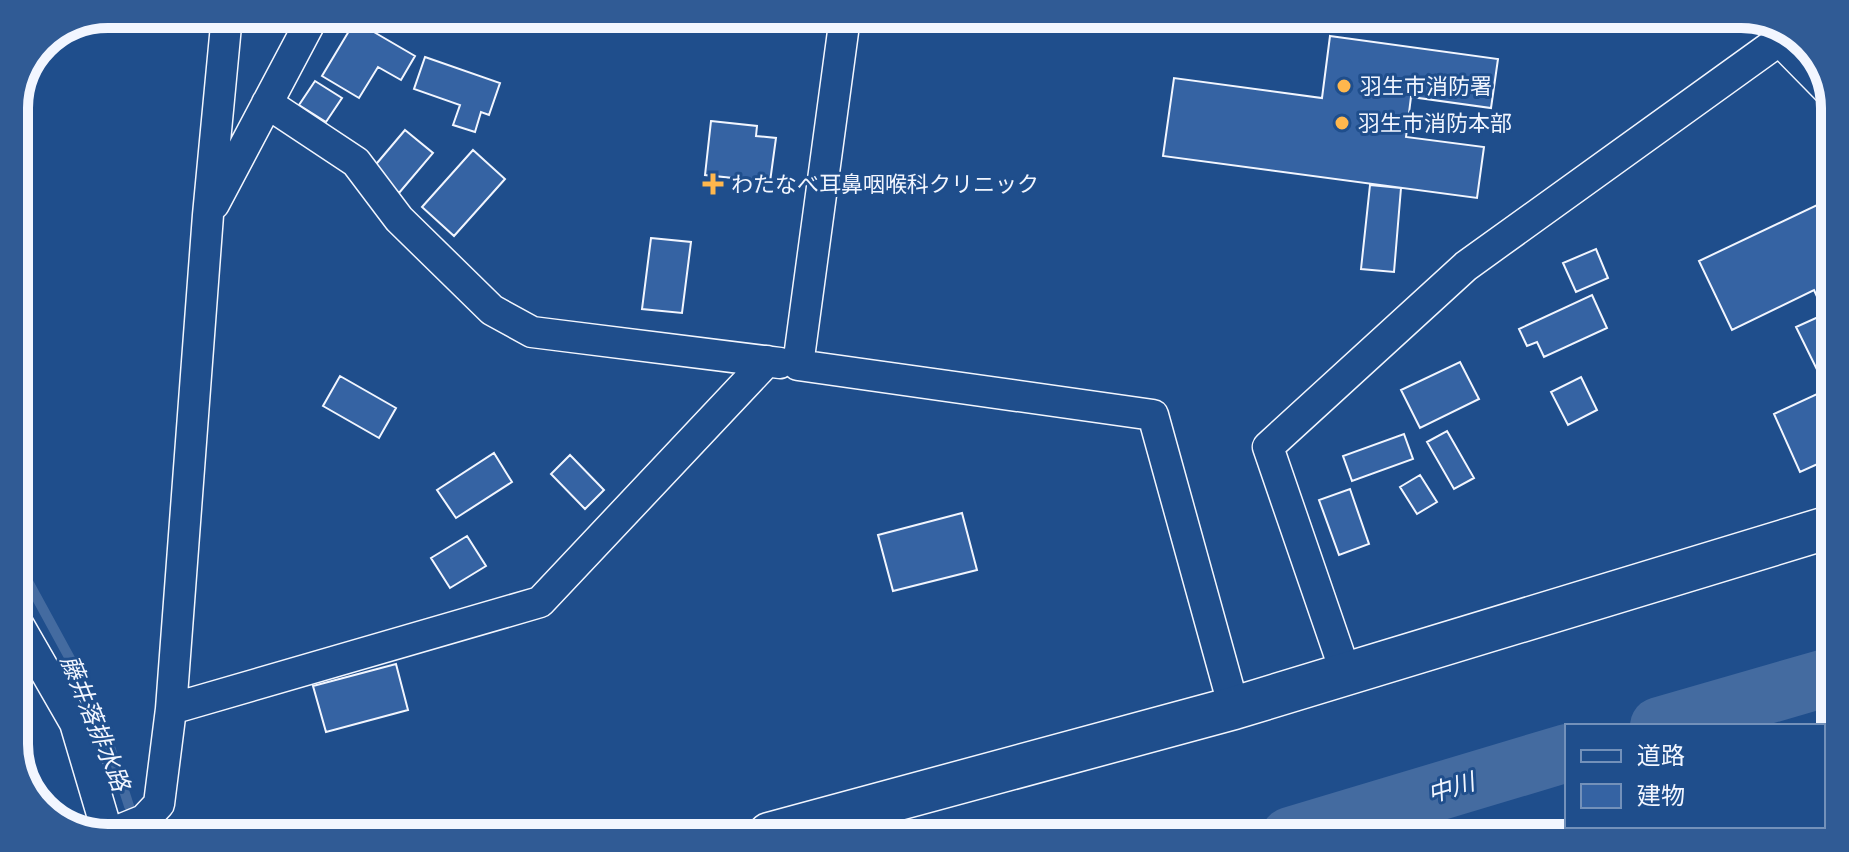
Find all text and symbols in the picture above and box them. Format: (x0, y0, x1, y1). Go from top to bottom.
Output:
place label: 羽生市消防署 (1360, 74, 1492, 99)
marker: 羽生市消防署 (1335, 77, 1353, 95)
place label: 羽生市消防本部 (1358, 111, 1512, 136)
marker: 羽生市消防本部 (1333, 114, 1351, 132)
place label: わたなべ耳鼻咽喉科クリニック (731, 172, 1039, 197)
marker: わたなべ耳鼻咽喉科クリニック (702, 173, 724, 195)
water label: 藤井落排水路 (55, 651, 136, 797)
legend (1565, 724, 1825, 828)
text: 道路 (1637, 742, 1685, 770)
water label: 中川 (1424, 767, 1481, 808)
text: 建物 (1637, 782, 1685, 810)

